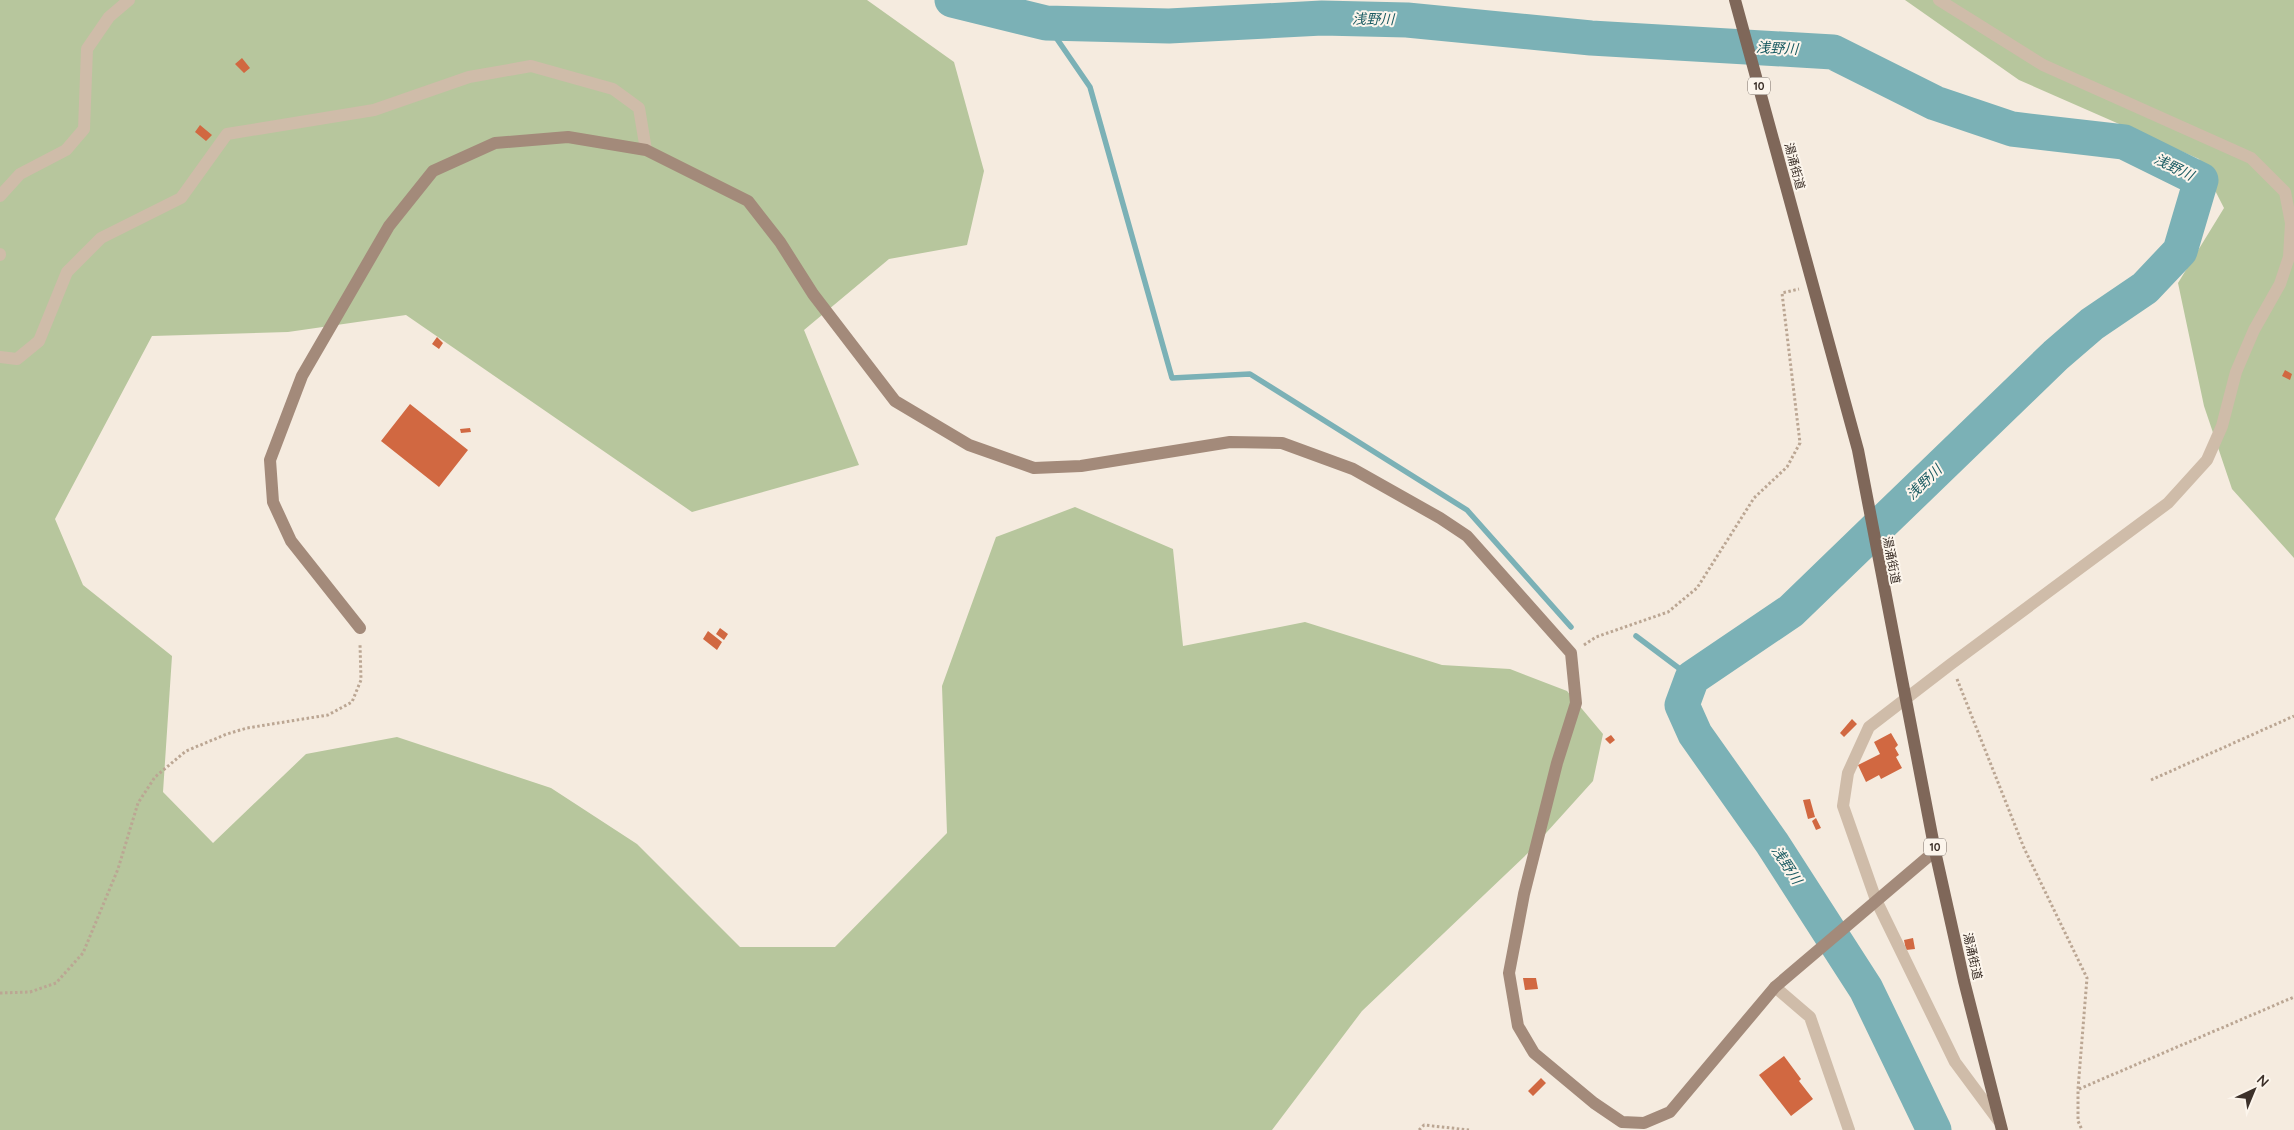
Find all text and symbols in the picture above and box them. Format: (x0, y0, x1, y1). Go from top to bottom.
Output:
water label: 浅野川 (1352, 10, 1396, 28)
water label: 浅野川 (1756, 38, 1800, 58)
road number: 10 (1748, 78, 1770, 94)
street label: 湯涌街道 (1782, 141, 1808, 191)
water label: 浅野川 (2151, 150, 2199, 185)
water label: 浅野川 (1903, 460, 1947, 503)
street label: 湯涌街道 (1880, 535, 1904, 585)
road number: 10 (1924, 839, 1946, 856)
water label: 浅野川 (1768, 842, 1807, 889)
street label: 湯涌街道 (1960, 931, 1986, 981)
north arrow (2229, 1065, 2279, 1115)
text: N (2253, 1071, 2273, 1091)

